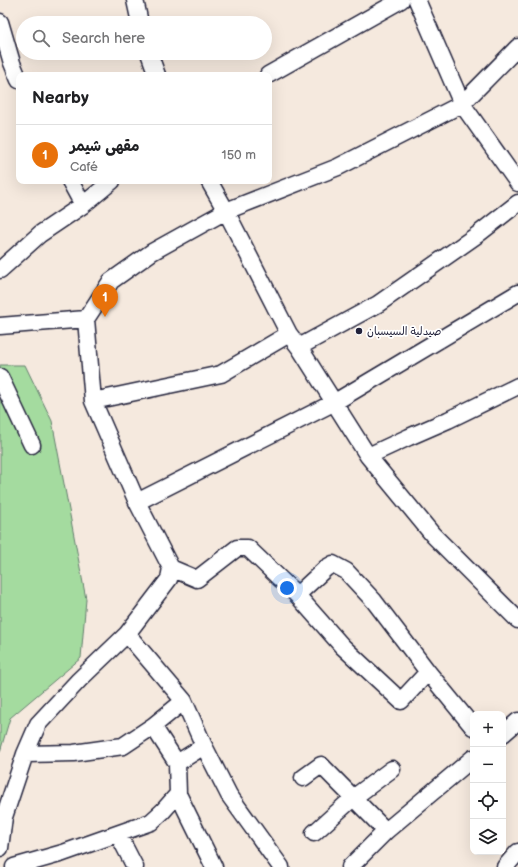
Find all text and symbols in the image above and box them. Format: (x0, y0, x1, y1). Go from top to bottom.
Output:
search box (16, 16, 272, 60)
icon: search (30, 27, 52, 49)
text: Search here (62, 29, 145, 48)
text: Nearby (32, 88, 89, 108)
text: مقهى شيمر (70, 137, 140, 156)
text: 1 (42, 147, 48, 163)
text: 150 m (222, 147, 256, 163)
text: Café (70, 159, 98, 175)
pin: 1 (92, 284, 118, 317)
place label: صيدلية السيسبان (367, 325, 441, 339)
marker: صيدلية السيسبان (354, 326, 364, 336)
your location (277, 578, 297, 598)
map controls (470, 711, 506, 855)
button: + (470, 711, 506, 747)
button: − (470, 747, 506, 783)
button: locate (470, 783, 506, 819)
button: layers (470, 819, 506, 855)

